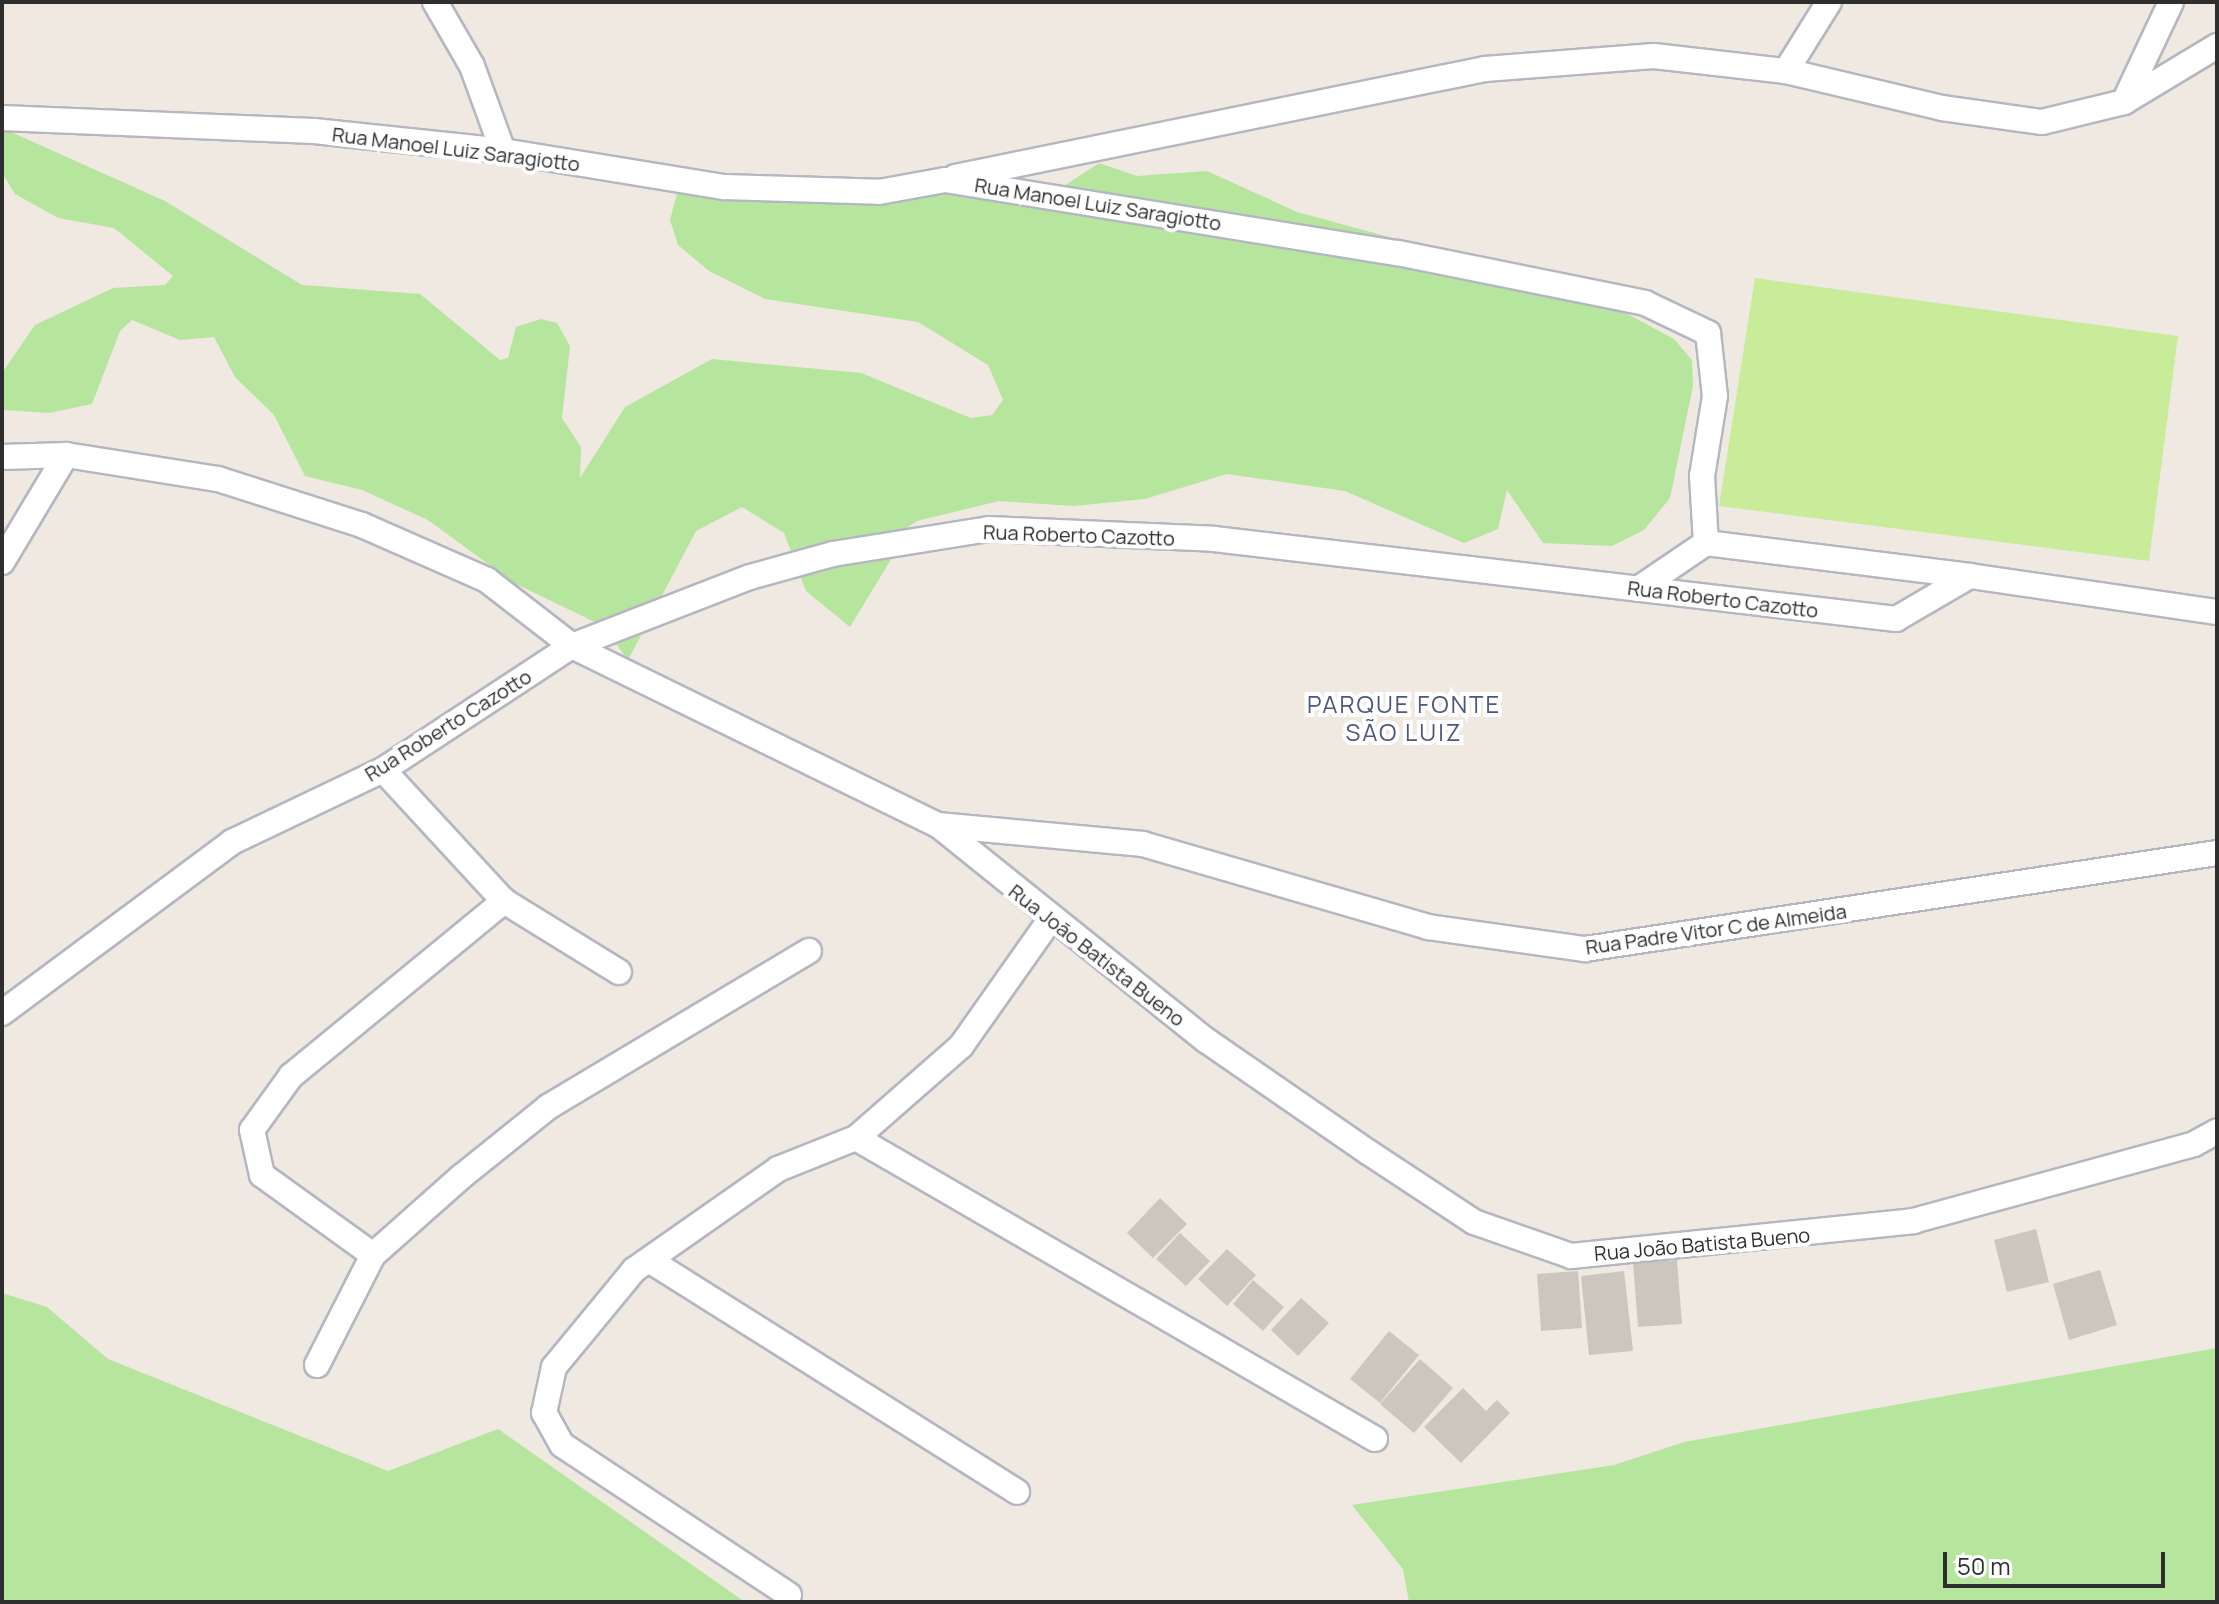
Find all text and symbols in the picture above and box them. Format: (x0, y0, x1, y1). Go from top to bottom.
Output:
street label: Rua Manoel Luiz Saragiotto (331, 122, 581, 176)
street label: Rua Manoel Luiz Saragiotto (973, 173, 1223, 235)
street label: Rua Roberto Cazotto (983, 520, 1175, 550)
street label: Rua Roberto Cazotto (1626, 575, 1820, 623)
street label: Rua Roberto Cazotto (360, 664, 536, 786)
district label: PARQUE FONTE SÃO LUIZ (1307, 690, 1501, 746)
street label: Rua João Batista Bueno (1004, 879, 1190, 1031)
street label: Rua Padre Vitor C de Almeida (1584, 899, 1848, 959)
street label: Rua João Batista Bueno (1593, 1223, 1811, 1265)
scale bar (1947, 1536, 2169, 1586)
text: 50 m (1957, 1549, 2011, 1582)

